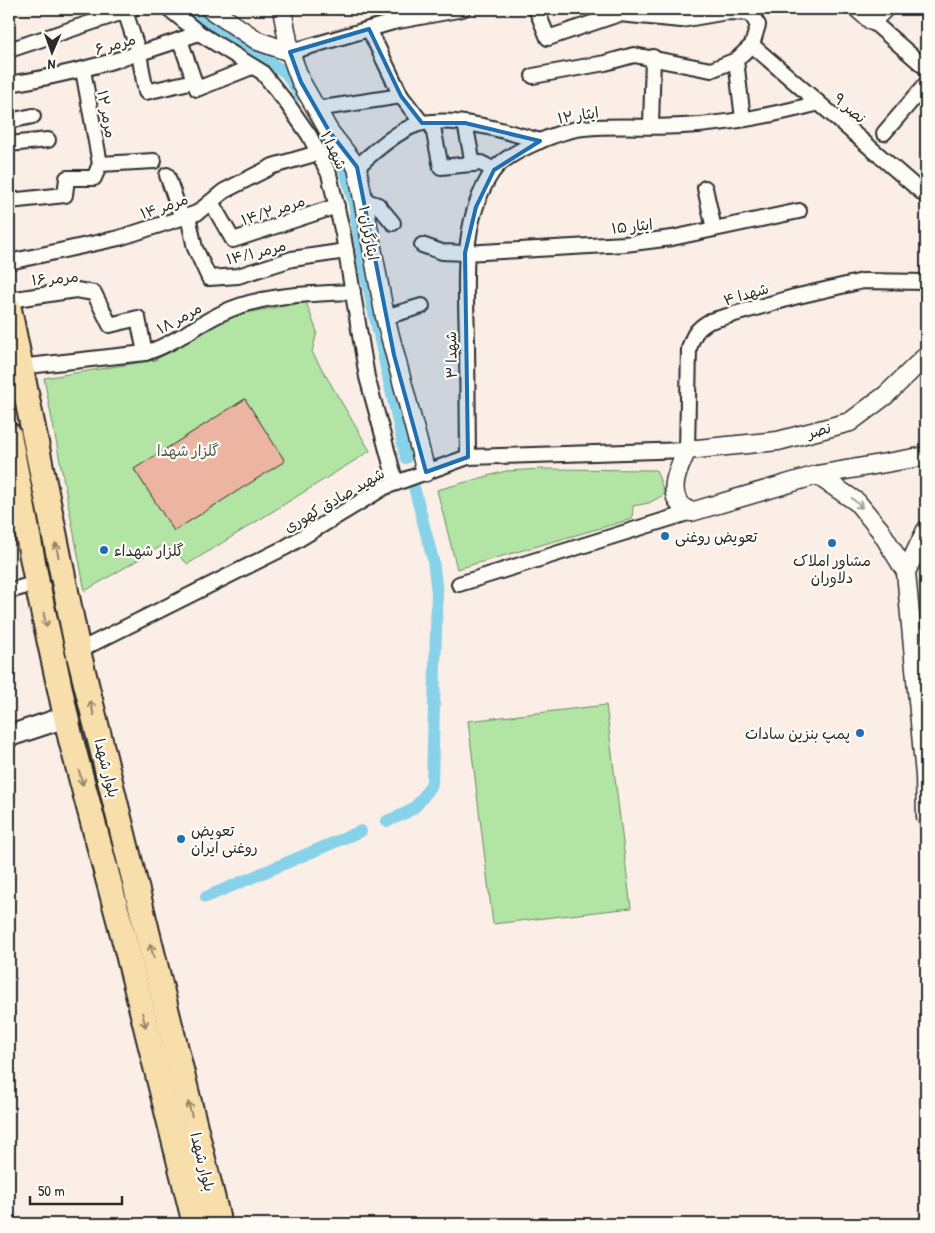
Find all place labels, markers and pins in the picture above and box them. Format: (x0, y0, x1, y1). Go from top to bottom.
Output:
place label: تعویض روغنی (675, 526, 758, 547)
marker: تعویض روغنی (659, 530, 671, 542)
marker: مشاور املاک دلاوران (826, 537, 838, 549)
place label: گلزار شهداء (114, 540, 184, 561)
marker: گلزار شهداء (98, 544, 110, 556)
place label: مشاور املاک دلاوران (793, 550, 871, 588)
place label: پمپ بنزین سادات (745, 723, 850, 744)
marker: پمپ بنزین سادات (854, 727, 866, 739)
place label: تعویض روغنی ایران (191, 820, 258, 858)
marker: تعویض روغنی ایران (175, 833, 187, 845)

